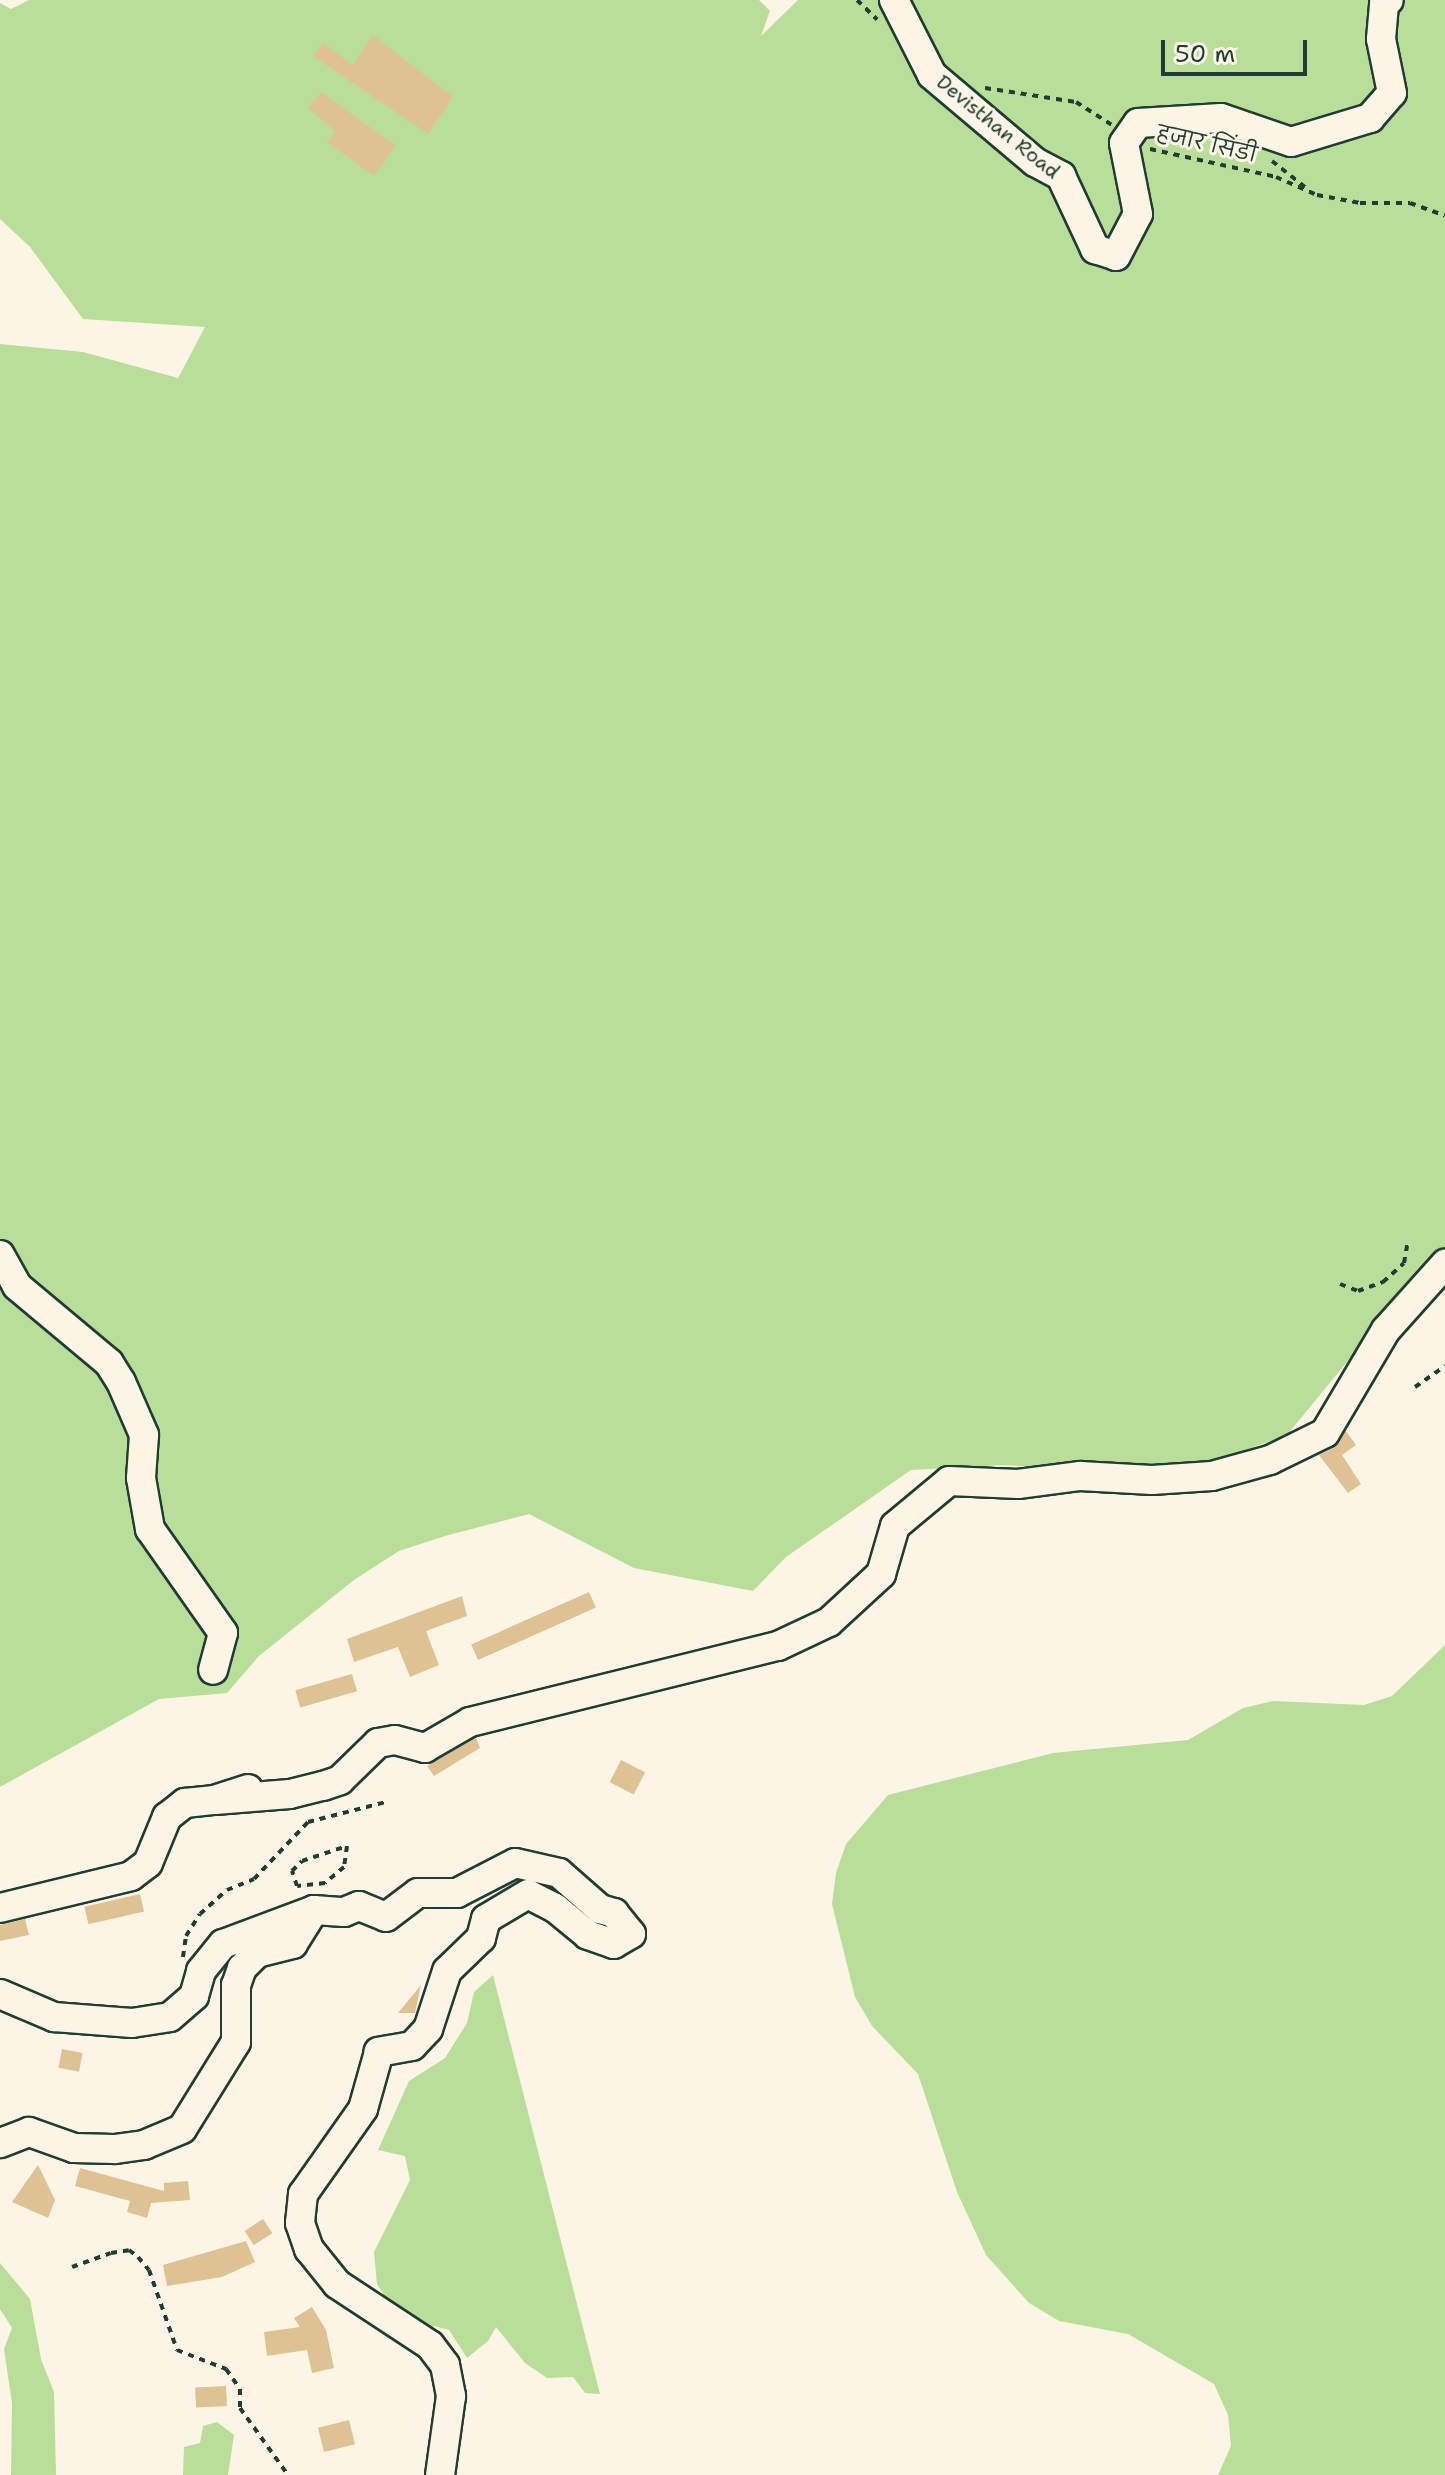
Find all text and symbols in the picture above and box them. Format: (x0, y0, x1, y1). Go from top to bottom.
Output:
scale bar (1165, 24, 1311, 74)
text: 50 m (1175, 38, 1235, 70)
street label: Devisthan Road (932, 70, 1064, 184)
street label: हजार सिंडी (1155, 121, 1259, 167)

